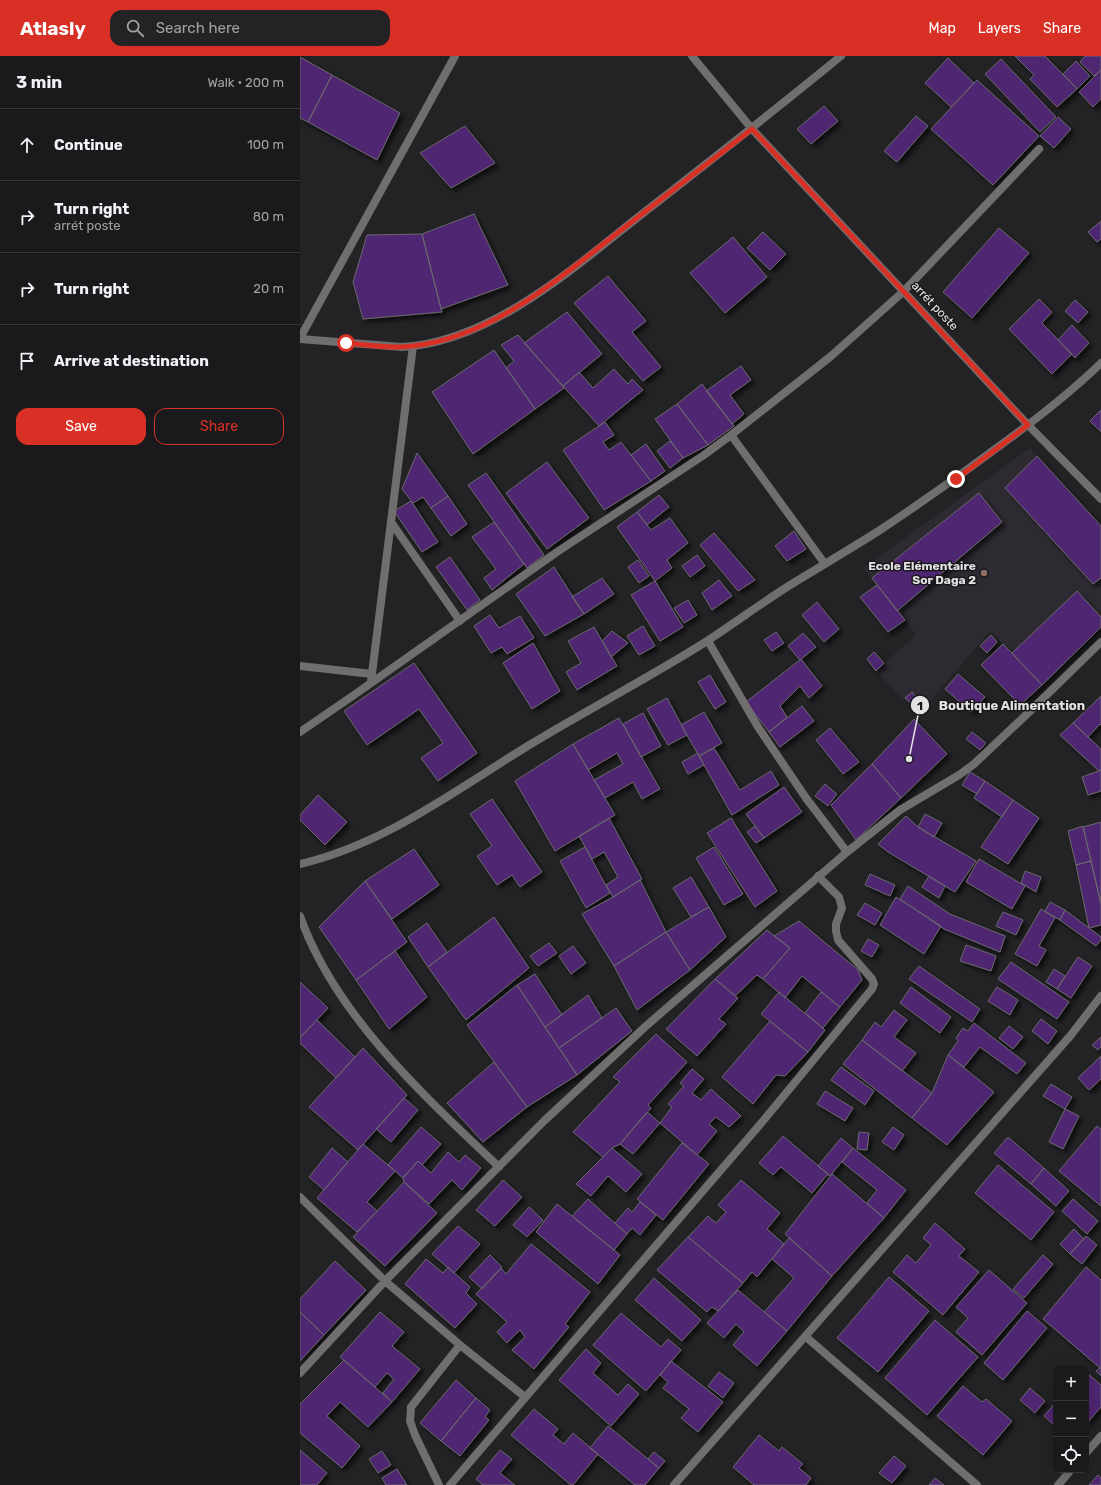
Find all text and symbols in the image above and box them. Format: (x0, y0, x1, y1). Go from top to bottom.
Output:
search box (110, 10, 390, 46)
text: Atlasly (20, 17, 86, 40)
icon: search (124, 17, 146, 39)
text: Search here (156, 19, 240, 37)
text: Map (929, 20, 956, 37)
text: Layers (978, 20, 1021, 37)
text: Share (1043, 20, 1081, 37)
text: 3 min (16, 72, 62, 92)
text: Walk · 200 m (207, 75, 284, 90)
icon: ahead (16, 134, 38, 156)
text: Continue (54, 136, 123, 154)
text: 100 m (247, 137, 284, 152)
text: Turn right (54, 200, 129, 218)
icon: right (16, 206, 38, 228)
text: 80 m (253, 209, 284, 224)
text: arrét poste (54, 218, 121, 233)
icon: right (16, 278, 38, 300)
street label: arrét poste (909, 279, 961, 333)
text: Turn right (54, 280, 129, 298)
text: 20 m (253, 281, 284, 296)
route start (337, 334, 355, 352)
icon: arrive (16, 350, 38, 372)
text: Arrive at destination (54, 352, 209, 370)
button: Save (16, 408, 146, 445)
button: Share (154, 408, 284, 445)
route end (947, 470, 965, 488)
place label: Ecole Elémentaire Sor Daga 2 (868, 559, 976, 587)
marker: Ecole Elémentaire Sor Daga 2 (979, 568, 989, 578)
callout: Boutique Alimentation (910, 693, 1093, 718)
text: Boutique Alimentation (939, 698, 1085, 713)
text: 1 (917, 699, 923, 713)
map controls (1053, 1365, 1089, 1473)
button: + (1053, 1365, 1089, 1401)
button: − (1053, 1401, 1089, 1437)
button: locate (1053, 1437, 1089, 1473)

